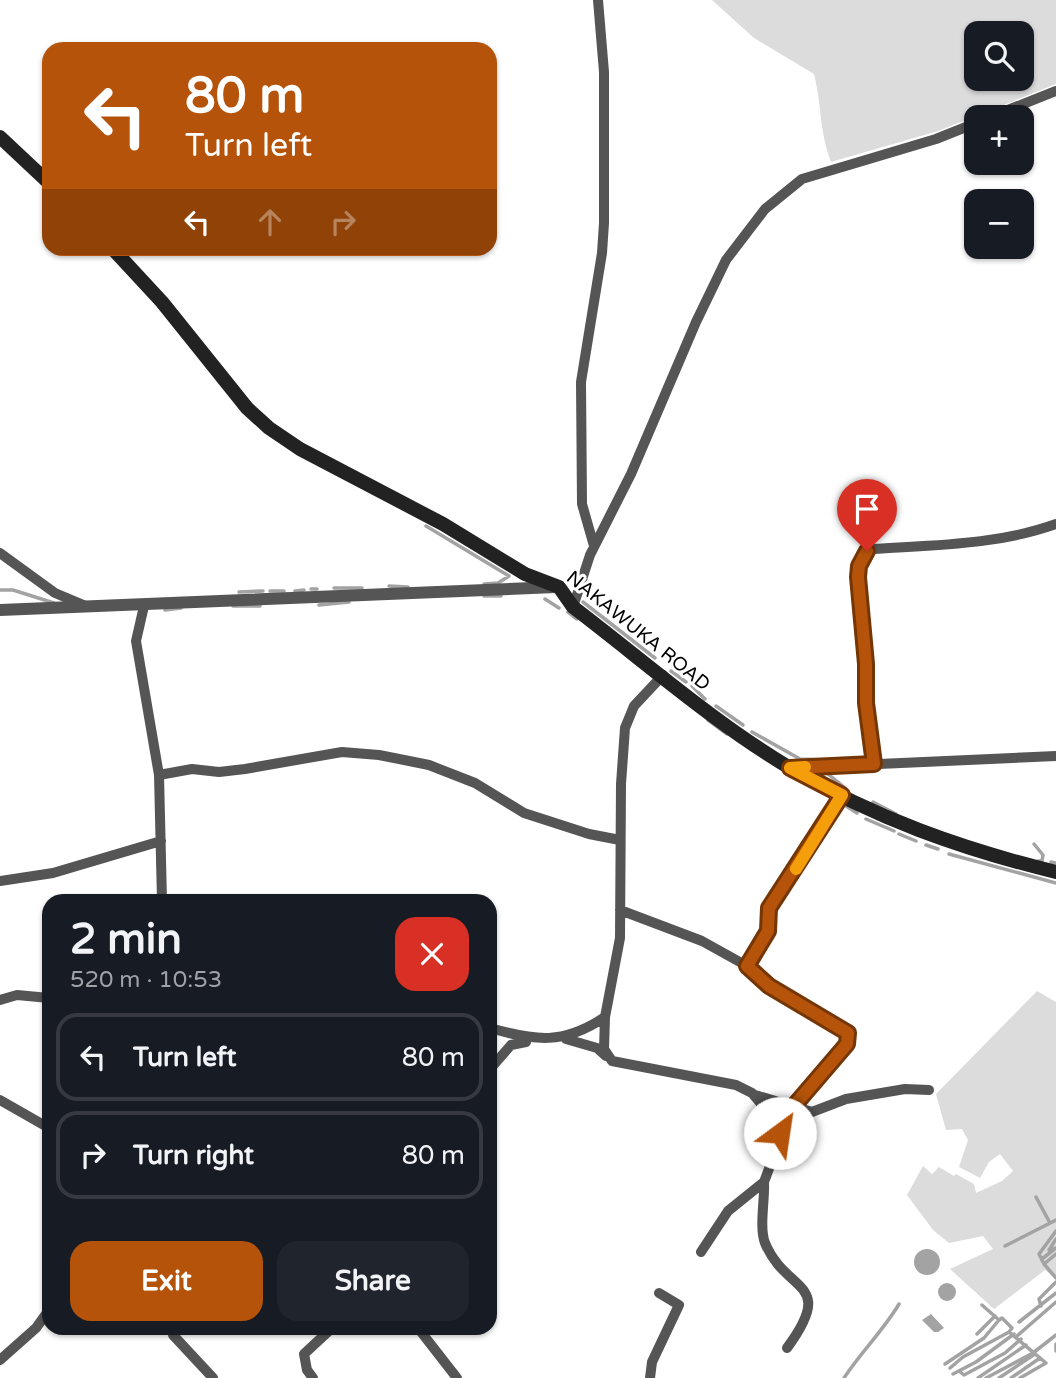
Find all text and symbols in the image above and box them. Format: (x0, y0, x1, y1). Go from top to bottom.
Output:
map controls (964, 21, 1034, 259)
button: search (964, 21, 1034, 91)
text: 80 m (185, 67, 304, 126)
icon: left (70, 70, 161, 161)
button: + (964, 105, 1034, 175)
text: Turn left (185, 127, 312, 165)
button: − (964, 189, 1034, 259)
icon: left (178, 203, 216, 241)
icon: ahead (251, 203, 289, 241)
icon: right (324, 203, 362, 241)
pin (837, 479, 897, 551)
icon: arrive (848, 490, 886, 528)
street label: NAKAWUKA ROAD (562, 566, 715, 695)
text: 2 min (70, 914, 182, 965)
button: close (395, 917, 469, 991)
text: 520 m · 10:53 (70, 966, 222, 994)
icon: left (74, 1038, 112, 1076)
text: Turn left (133, 1042, 236, 1073)
text: 80 m (402, 1042, 465, 1073)
position arrow (743, 1096, 817, 1170)
icon: right (74, 1136, 112, 1174)
text: Turn right (133, 1140, 254, 1171)
text: 80 m (402, 1140, 465, 1171)
button: Exit (70, 1241, 263, 1321)
button: Share (277, 1241, 469, 1321)

